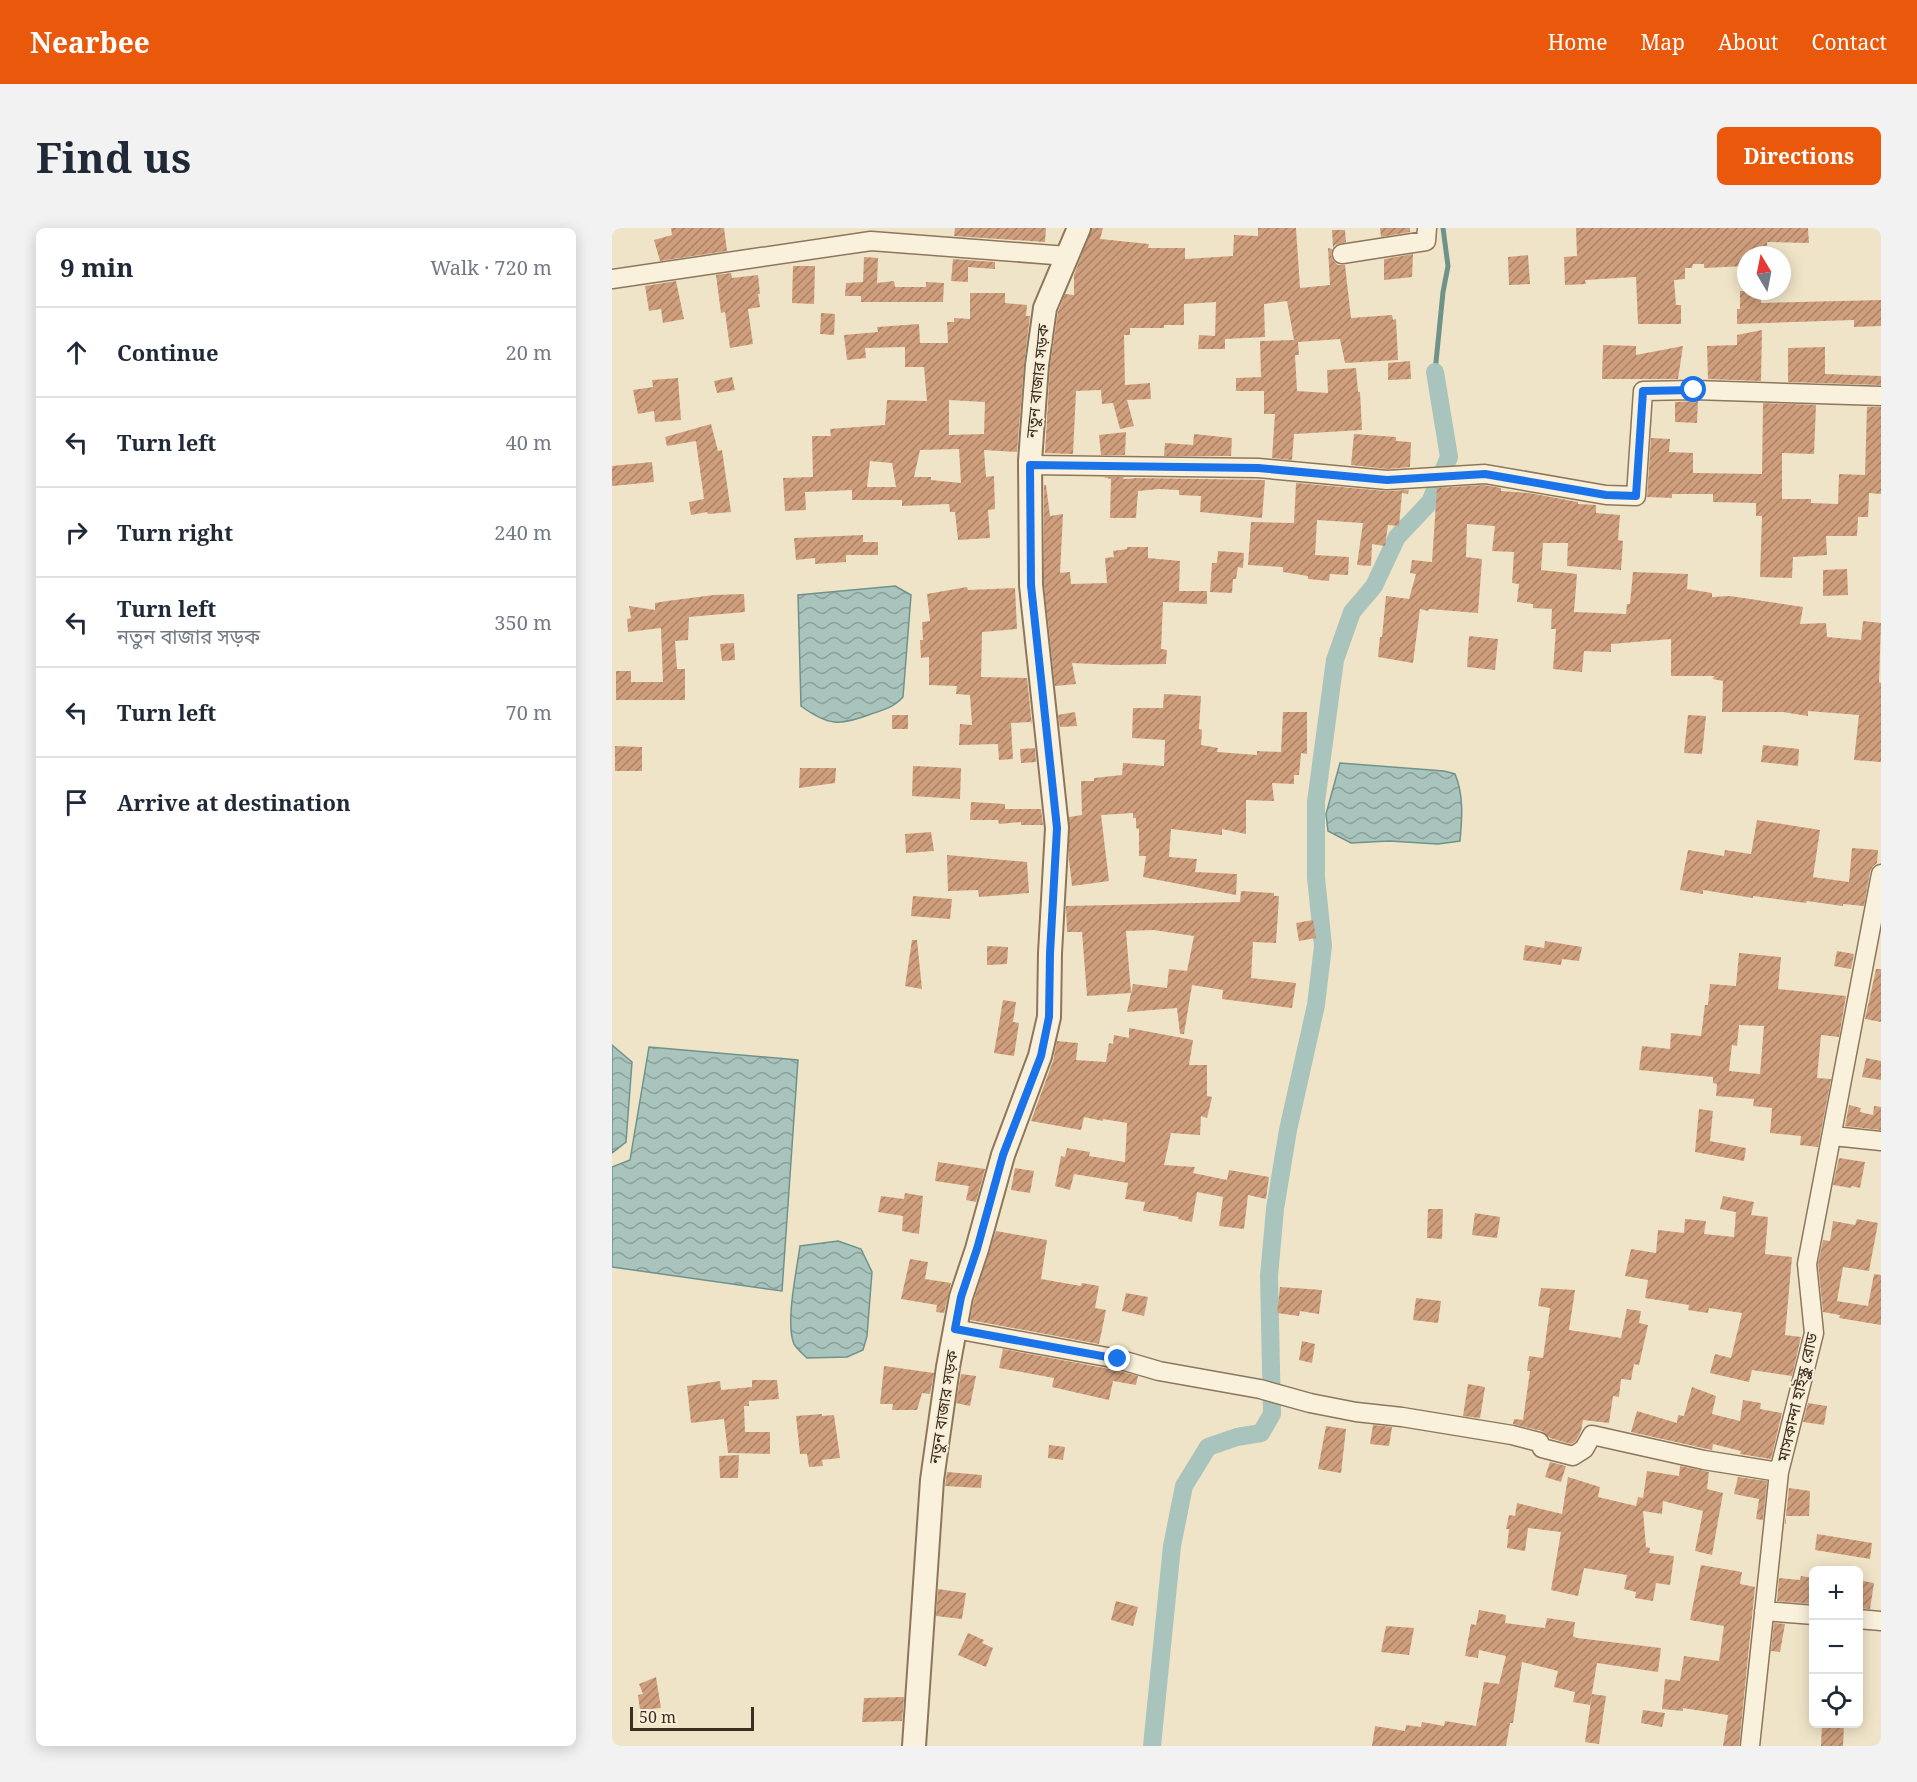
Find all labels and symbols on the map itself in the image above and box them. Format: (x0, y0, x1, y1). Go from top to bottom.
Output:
north arrow (1737, 246, 1791, 300)
street label: নতুন বাজার সড়ক (1020, 322, 1054, 440)
route start (1680, 376, 1706, 402)
street label: মাসকান্দা হাইস্কুল রোড (1771, 1330, 1823, 1465)
route end (1104, 1345, 1130, 1371)
street label: নতুন বাজার সড়ক (923, 1348, 963, 1466)
scale bar (630, 1704, 754, 1732)

